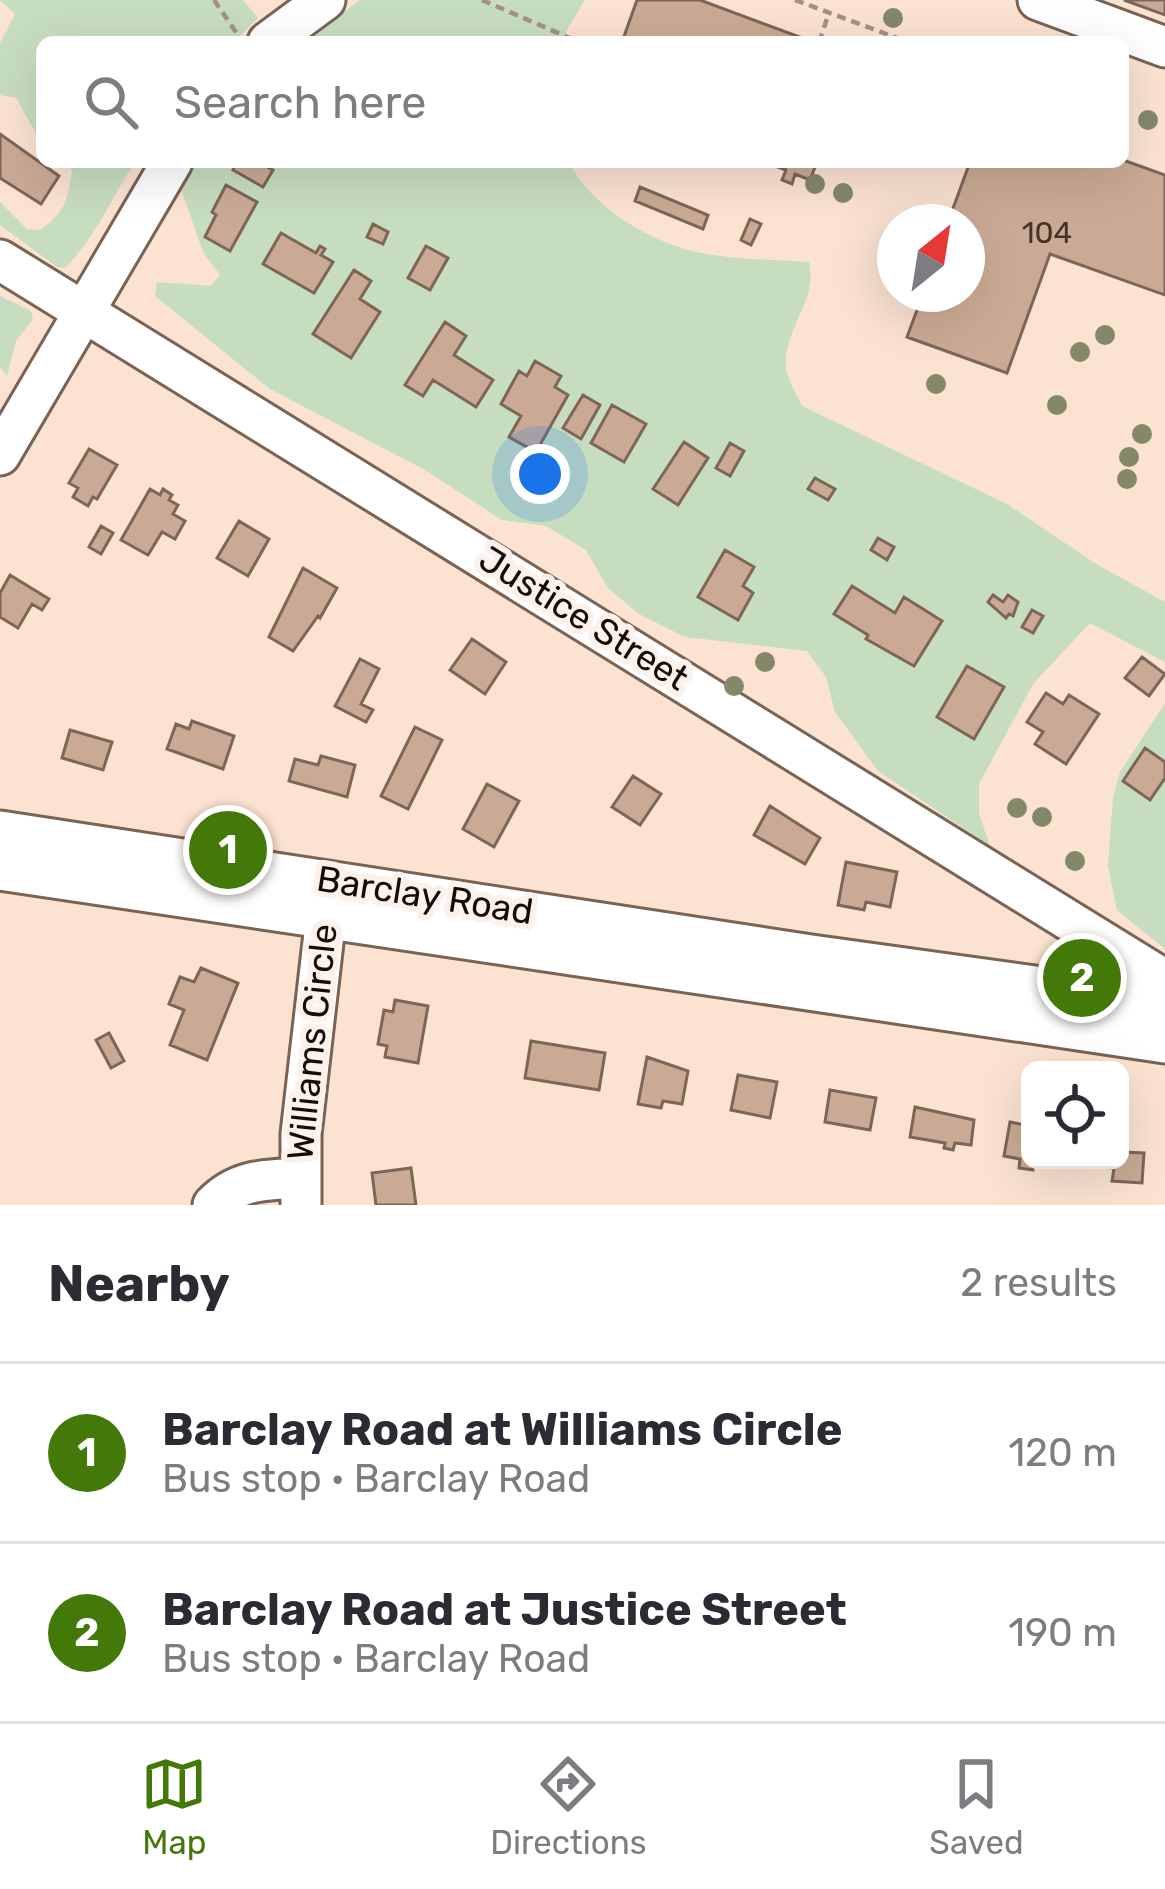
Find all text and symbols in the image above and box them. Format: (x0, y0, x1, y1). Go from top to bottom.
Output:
search box (36, 36, 1129, 168)
icon: search (78, 69, 144, 135)
text: Search here (174, 76, 426, 129)
north arrow (877, 204, 985, 312)
house number: 104 (1022, 215, 1072, 251)
your location (510, 444, 570, 504)
street label: Justice Street (472, 537, 696, 699)
pin: 1 (189, 805, 267, 895)
street label: Barclay Road (314, 857, 536, 933)
street label: Williams Circle (278, 922, 346, 1162)
pin: 2 (1043, 933, 1121, 1023)
map controls (1021, 1061, 1129, 1169)
button: locate (1021, 1061, 1129, 1169)
text: Nearby (48, 1253, 230, 1314)
text: 2 results (960, 1260, 1117, 1306)
text: Barclay Road at Williams Circle (162, 1403, 842, 1456)
text: 1 (77, 1430, 97, 1476)
text: 120 m (1008, 1430, 1117, 1476)
text: Bus stop · Barclay Road (162, 1456, 590, 1502)
text: Barclay Road at Justice Street (162, 1583, 847, 1636)
text: 2 (74, 1610, 100, 1656)
text: 190 m (1008, 1610, 1117, 1656)
text: Bus stop · Barclay Road (162, 1636, 590, 1682)
tab: Map (141, 1751, 207, 1862)
tab: Directions (490, 1751, 647, 1862)
tab: Saved (929, 1751, 1024, 1862)

